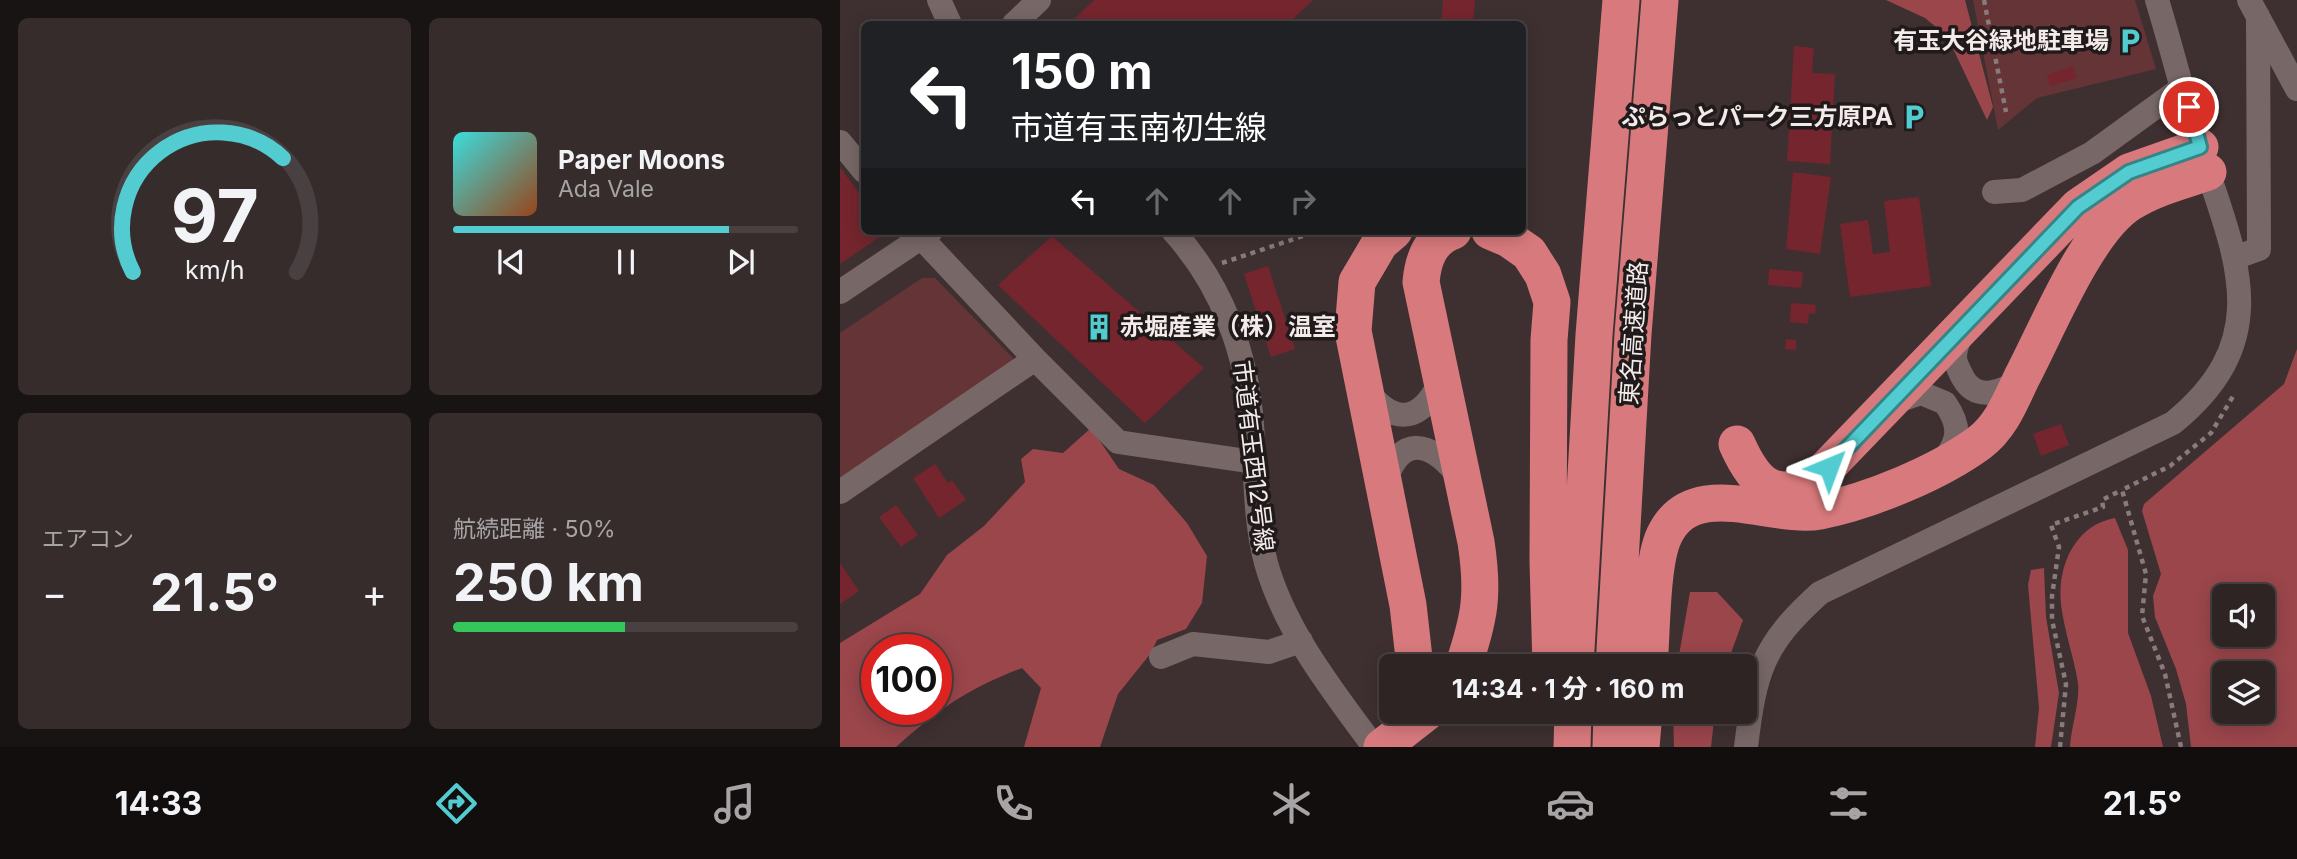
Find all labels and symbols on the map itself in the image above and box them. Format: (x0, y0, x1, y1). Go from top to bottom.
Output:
place label: 有玉大谷緑地駐車場 (1893, 26, 2109, 55)
parking icon: 有玉大谷緑地駐車場 (2115, 26, 2145, 56)
pin (2159, 77, 2219, 137)
place label: ぷらっとパーク三方原PA (1622, 102, 1893, 131)
parking icon: ぷらっとパーク三方原PA (1899, 102, 1929, 132)
street label: 東名高速道路 (1614, 260, 1653, 406)
building icon: 赤堀産業（株）温室 (1084, 312, 1114, 342)
place label: 赤堀産業（株）温室 (1120, 312, 1336, 341)
street label: 市道有玉西12号線 (1227, 359, 1280, 553)
position arrow (1792, 430, 1866, 504)
speed limit sign: 100 (861, 634, 952, 725)

